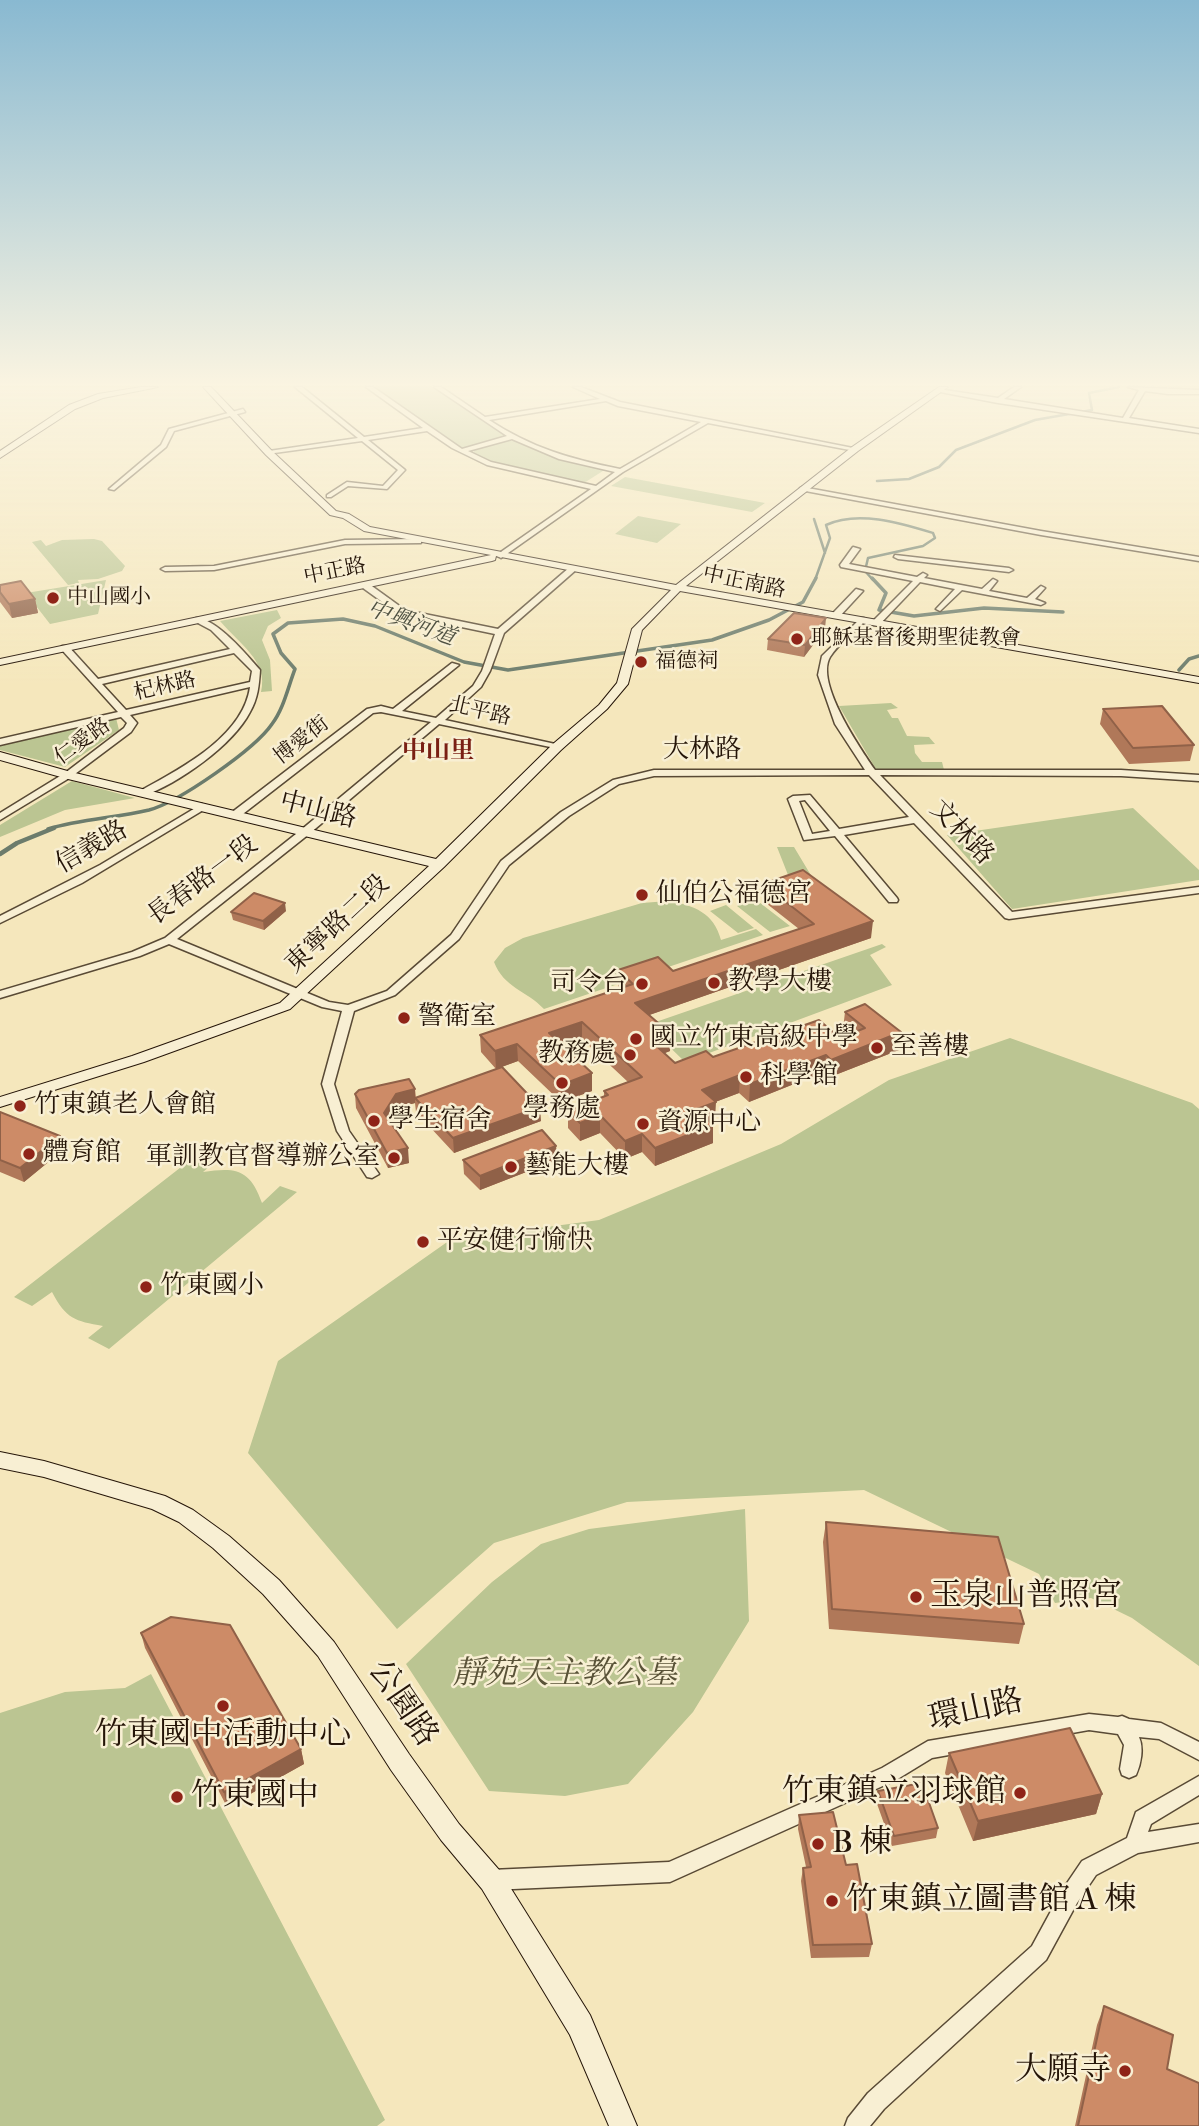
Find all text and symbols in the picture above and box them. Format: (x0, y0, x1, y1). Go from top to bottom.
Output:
street label: 中正路 (302, 554, 368, 590)
street label: 中正南路 (700, 562, 788, 604)
place label: 中山國小 (67, 585, 151, 611)
marker: 中山國小 (45, 590, 61, 606)
water label: 中興河道 (363, 595, 459, 653)
place label: 耶穌基督後期聖徒教會 (811, 626, 1021, 652)
marker: 耶穌基督後期聖徒教會 (789, 631, 805, 647)
place label: 福德祠 (655, 649, 718, 675)
marker: 福德祠 (633, 654, 649, 670)
street label: 杞林路 (131, 668, 199, 706)
street label: 北平路 (446, 693, 514, 731)
street label: 博愛街 (269, 712, 335, 770)
street label: 仁愛路 (50, 713, 116, 771)
street label: 大林路 (663, 735, 741, 767)
district label: 中山里 (402, 738, 474, 766)
street label: 中山路 (276, 786, 360, 836)
street label: 文林路 (923, 794, 999, 872)
street label: 信義路 (50, 815, 134, 881)
street label: 長春路一段 (142, 829, 264, 933)
street label: 東寧路二段 (280, 869, 396, 981)
place label: 仙伯公福德宮 (656, 879, 812, 911)
marker: 仙伯公福德宮 (634, 887, 650, 903)
place label: 教學大樓 (728, 967, 832, 999)
place label: 司令台 (550, 968, 628, 1000)
marker: 教學大樓 (706, 975, 722, 991)
marker: 司令台 (634, 976, 650, 992)
place label: 警衛室 (418, 1002, 496, 1034)
marker: 警衛室 (396, 1010, 412, 1026)
place label: 國立竹東高級中學 (650, 1023, 858, 1055)
marker: 國立竹東高級中學 (628, 1031, 644, 1047)
place label: 至善樓 (891, 1032, 969, 1064)
place label: 教務處 (538, 1039, 616, 1071)
marker: 至善樓 (869, 1040, 885, 1056)
marker: 教務處 (622, 1047, 638, 1063)
place label: 科學館 (760, 1061, 838, 1093)
marker: 科學館 (738, 1069, 754, 1085)
marker: 學務處 (554, 1075, 570, 1091)
place label: 竹東鎮老人會館 (34, 1090, 216, 1122)
place label: 學務處 (523, 1094, 601, 1126)
marker: 竹東鎮老人會館 (12, 1098, 28, 1114)
place label: 學生宿舍 (388, 1105, 492, 1137)
place label: 資源中心 (657, 1108, 761, 1140)
marker: 學生宿舍 (366, 1113, 382, 1129)
marker: 資源中心 (635, 1116, 651, 1132)
place label: 體育館 (43, 1138, 121, 1170)
place label: 軍訓教官督導辦公室 (146, 1142, 380, 1174)
marker: 體育館 (21, 1146, 37, 1162)
marker: 軍訓教官督導辦公室 (386, 1150, 402, 1166)
place label: 藝能大樓 (525, 1151, 629, 1183)
marker: 藝能大樓 (503, 1159, 519, 1175)
place label: 平安健行愉快 (437, 1226, 593, 1258)
marker: 平安健行愉快 (415, 1234, 431, 1250)
place label: 竹東國小 (160, 1271, 264, 1303)
marker: 竹東國小 (138, 1279, 154, 1295)
place label: 玉泉山普照宮 (930, 1578, 1122, 1616)
marker: 玉泉山普照宮 (908, 1589, 924, 1605)
street label: 公園路 (359, 1653, 445, 1755)
park label: 靜苑天主教公墓 (453, 1656, 677, 1694)
street label: 環山路 (925, 1682, 1027, 1740)
marker: 竹東國中活動中心 (215, 1698, 231, 1714)
place label: 竹東國中活動中心 (95, 1717, 351, 1755)
place label: 竹東鎮立羽球館 (782, 1774, 1006, 1812)
place label: 竹東國中 (191, 1778, 319, 1816)
marker: 竹東鎮立羽球館 (1012, 1785, 1028, 1801)
marker: 竹東國中 (169, 1789, 185, 1805)
place label: B 棟 (832, 1825, 892, 1863)
marker: B 棟 (810, 1836, 826, 1852)
place label: 竹東鎮立圖書館 A 棟 (846, 1882, 1136, 1920)
marker: 竹東鎮立圖書館 A 棟 (824, 1893, 840, 1909)
place label: 大願寺 (1015, 2052, 1111, 2090)
marker: 大願寺 (1117, 2063, 1133, 2079)

